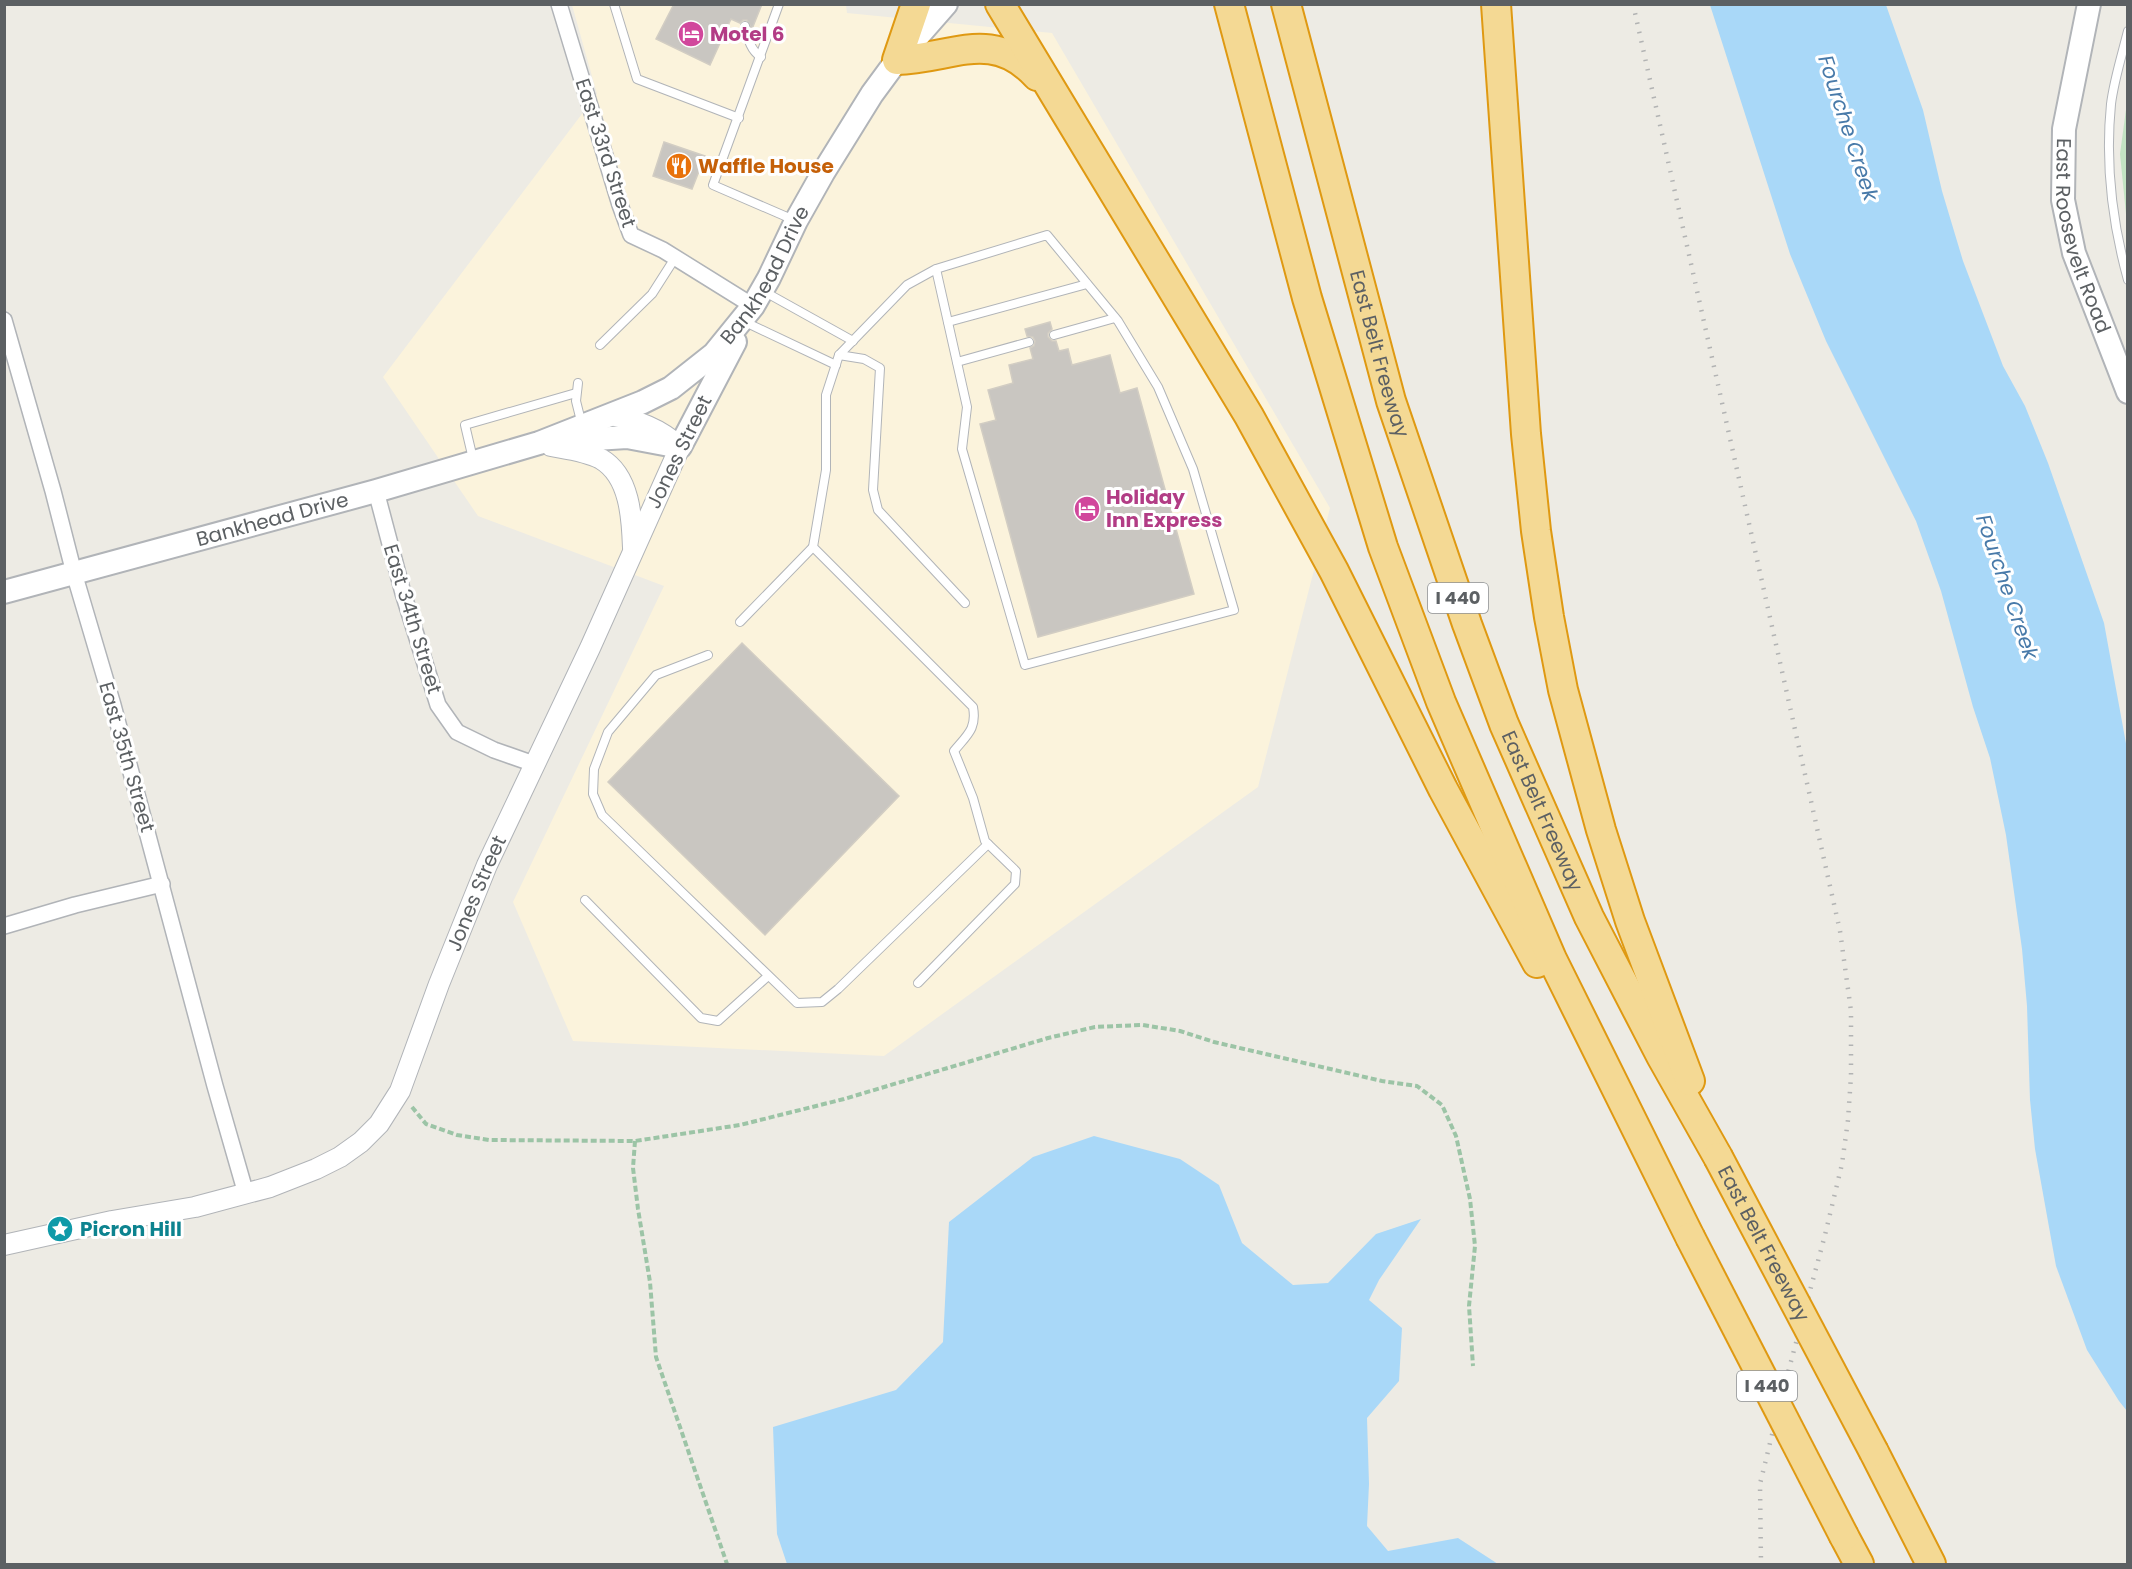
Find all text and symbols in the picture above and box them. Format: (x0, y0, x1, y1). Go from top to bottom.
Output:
hotel icon: Motel 6 (676, 19, 706, 49)
place label: Motel 6 (710, 20, 784, 48)
water label: Fourche Creek (1811, 51, 1886, 206)
street label: East 33rd Street (569, 75, 643, 231)
street label: East Roosevelt Road (2049, 138, 2118, 337)
restaurant icon: Waffle House (664, 151, 694, 181)
place label: Waffle House (698, 152, 834, 180)
street label: Bankhead Drive (713, 200, 816, 350)
street label: East Belt Freeway (1343, 267, 1416, 441)
street label: Jones Street (639, 391, 719, 513)
place label: Holiday Inn Express (1106, 483, 1222, 534)
street label: Bankhead Drive (193, 485, 352, 553)
hotel icon: Holiday Inn Express (1072, 494, 1102, 524)
water label: Fourche Creek (1969, 510, 2046, 664)
street label: East 34th Street (377, 541, 449, 697)
road number: I 440 (1428, 583, 1488, 613)
street label: East 35th Street (92, 679, 162, 835)
street label: East Belt Freeway (1495, 726, 1590, 896)
street label: Jones Street (440, 831, 513, 955)
street label: East Belt Freeway (1711, 1161, 1817, 1326)
place icon: Picron Hill (45, 1214, 75, 1244)
place label: Picron Hill (80, 1215, 182, 1243)
road number: I 440 (1737, 1371, 1797, 1401)

